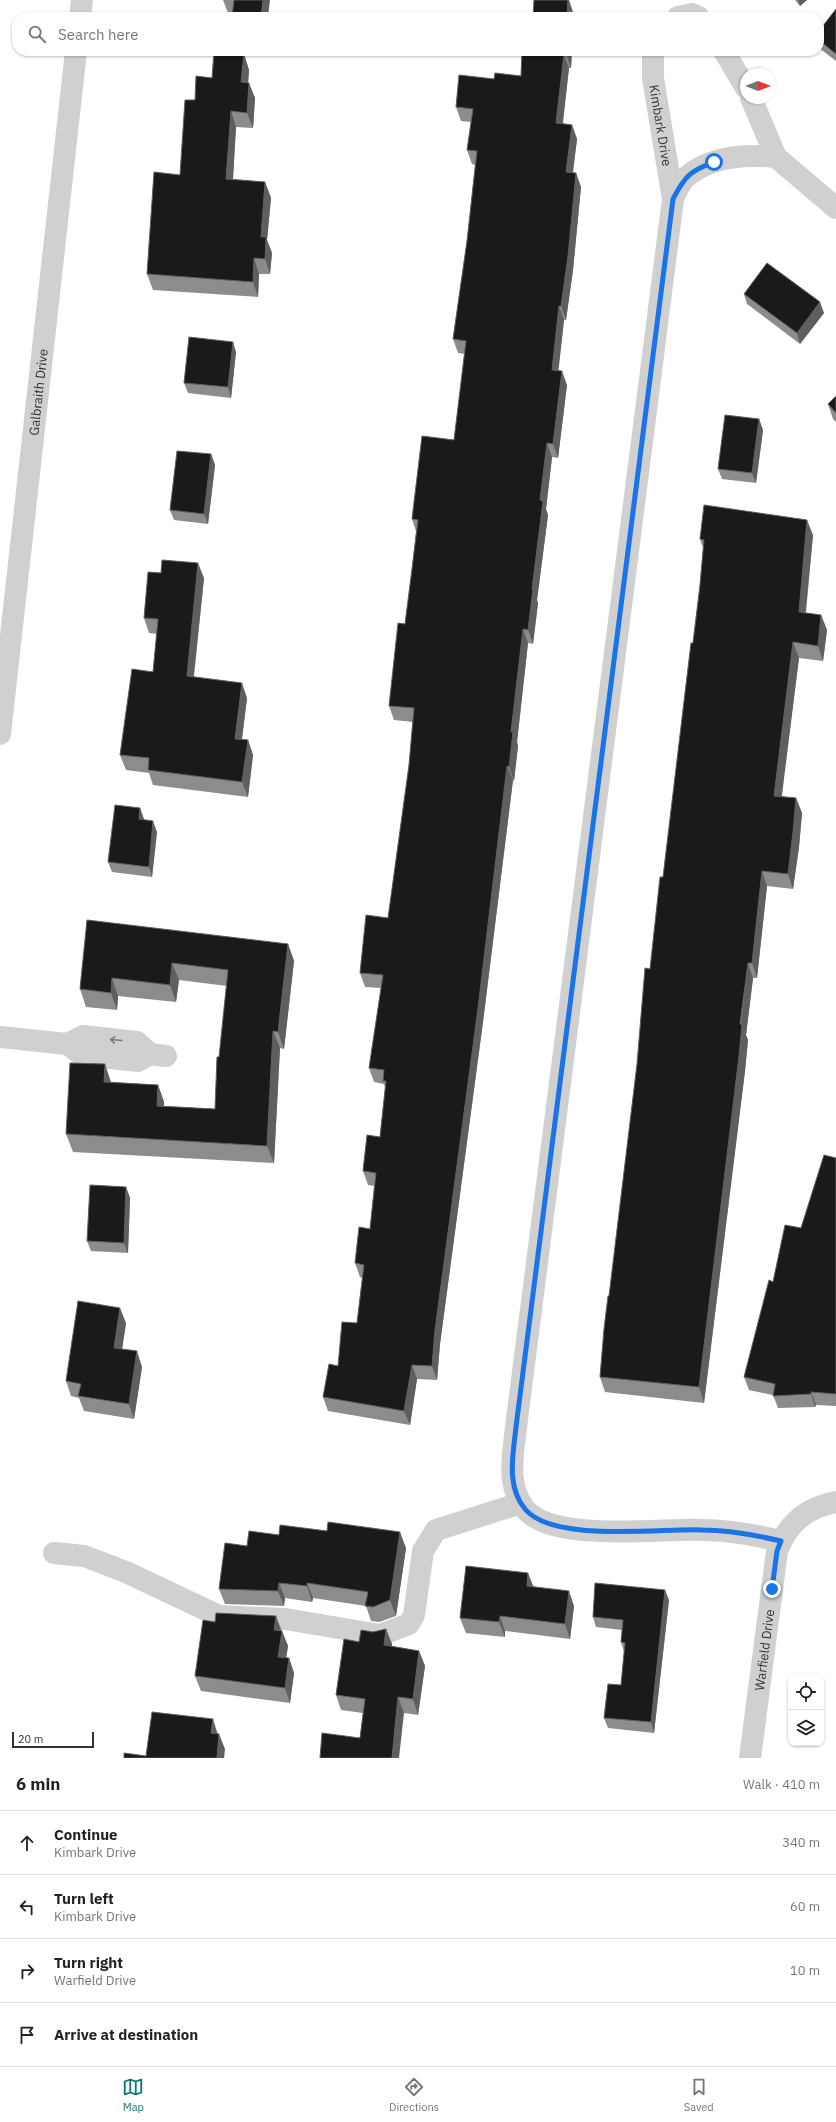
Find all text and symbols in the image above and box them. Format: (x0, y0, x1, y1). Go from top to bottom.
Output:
search box (12, 12, 824, 56)
icon: search (26, 23, 48, 45)
text: Search here (58, 25, 138, 44)
north arrow (740, 68, 776, 104)
street label: Kimbark Drive (645, 83, 675, 167)
route start (705, 153, 723, 171)
street label: Galbraith Drive (25, 348, 52, 436)
one-way arrow (110, 1036, 123, 1043)
route end (763, 1580, 781, 1598)
street label: Warfield Drive (751, 1608, 778, 1692)
map controls (788, 1674, 824, 1746)
button: locate (788, 1674, 824, 1710)
button: layers (788, 1710, 824, 1746)
scale bar (12, 1730, 94, 1749)
text: 20 m (18, 1732, 43, 1746)
text: 6 min (16, 1773, 60, 1795)
text: Walk · 410 m (743, 1776, 820, 1793)
text: Continue (54, 1825, 118, 1844)
icon: ahead (16, 1832, 38, 1854)
text: 340 m (782, 1834, 820, 1851)
text: Kimbark Drive (54, 1844, 136, 1861)
text: Turn left (54, 1889, 114, 1908)
icon: left (16, 1896, 38, 1918)
text: 60 m (790, 1898, 820, 1915)
text: Kimbark Drive (54, 1908, 136, 1925)
text: Turn right (54, 1953, 123, 1972)
icon: right (16, 1960, 38, 1982)
text: 10 m (790, 1962, 820, 1979)
text: Warfield Drive (54, 1972, 136, 1989)
icon: arrive (16, 2024, 38, 2046)
text: Arrive at destination (54, 2025, 198, 2044)
tab: Map (122, 2076, 144, 2114)
tab: Directions (389, 2076, 439, 2114)
tab: Saved (684, 2076, 714, 2114)

